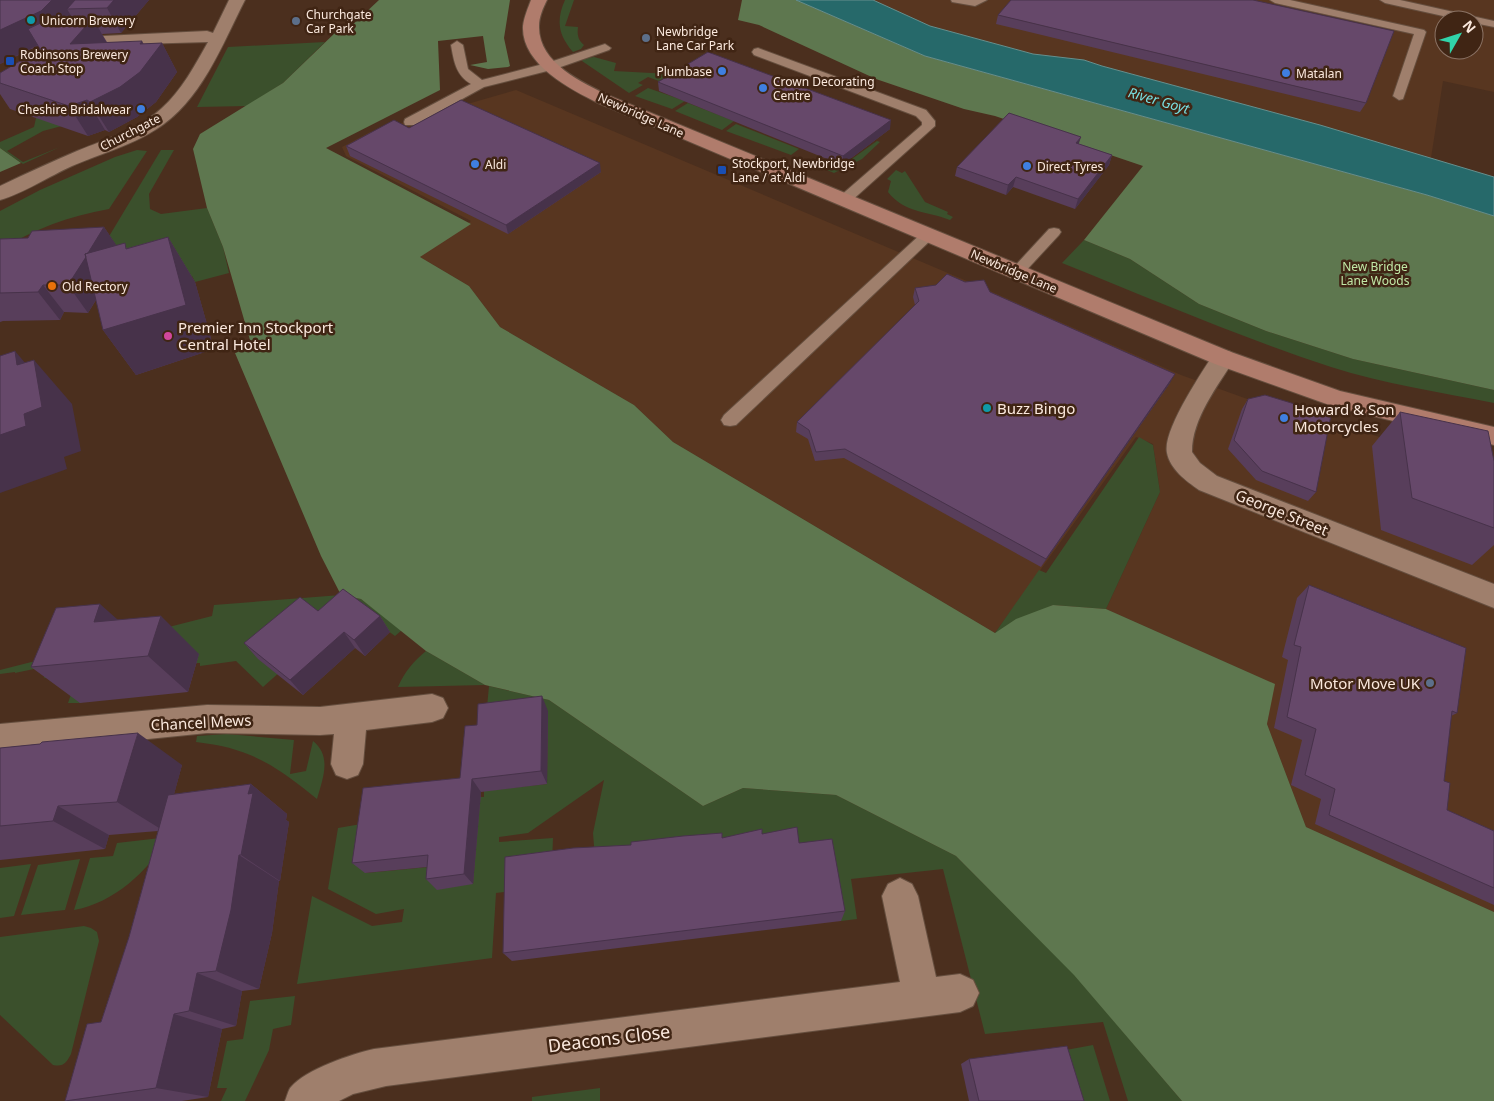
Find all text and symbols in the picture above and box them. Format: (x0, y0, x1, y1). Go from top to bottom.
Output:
place label: Churchgate Car Park (306, 6, 372, 37)
north arrow (1434, 10, 1484, 60)
place label: Unicorn Brewery (41, 12, 136, 29)
marker: Unicorn Brewery (25, 14, 37, 26)
marker: Churchgate Car Park (290, 15, 302, 27)
text: N (1459, 16, 1480, 37)
place label: Newbridge Lane Car Park (656, 23, 735, 54)
marker: Newbridge Lane Car Park (640, 32, 652, 44)
place label: Robinsons Brewery Coach Stop (20, 46, 129, 77)
marker: Robinsons Brewery Coach Stop (4, 55, 16, 67)
place label: Plumbase (656, 63, 712, 80)
marker: Plumbase (716, 65, 728, 77)
place label: Matalan (1296, 65, 1342, 82)
marker: Matalan (1280, 67, 1292, 79)
place label: Crown Decorating Centre (773, 73, 875, 104)
marker: Crown Decorating Centre (757, 82, 769, 94)
water label: River Goyt (1126, 82, 1193, 118)
street label: Newbridge Lane (595, 88, 687, 142)
place label: Cheshire Bridalwear (17, 101, 131, 118)
marker: Cheshire Bridalwear (135, 103, 147, 115)
street label: Churchgate (97, 109, 163, 154)
place label: Stockport, Newbridge Lane / at Aldi (732, 155, 855, 186)
place label: Aldi (485, 156, 506, 173)
marker: Aldi (469, 158, 481, 170)
place label: Direct Tyres (1037, 158, 1104, 175)
marker: Direct Tyres (1021, 160, 1033, 172)
marker: Stockport, Newbridge Lane / at Aldi (716, 164, 728, 176)
street label: Newbridge Lane (968, 245, 1060, 297)
park label: New Bridge Lane Woods (1341, 258, 1410, 289)
place label: Old Rectory (62, 278, 129, 295)
marker: Old Rectory (46, 280, 58, 292)
place label: Premier Inn Stockport Central Hotel (178, 317, 334, 354)
marker: Premier Inn Stockport Central Hotel (162, 330, 174, 342)
place label: Buzz Bingo (997, 398, 1075, 418)
place label: Howard & Son Motorcycles (1294, 399, 1395, 436)
marker: Buzz Bingo (981, 402, 993, 414)
marker: Howard & Son Motorcycles (1278, 412, 1290, 424)
street label: George Street (1233, 484, 1332, 540)
place label: Motor Move UK (1310, 673, 1421, 693)
marker: Motor Move UK (1424, 677, 1436, 689)
street label: Chancel Mews (150, 709, 252, 735)
street label: Deacons Close (546, 1019, 672, 1057)

